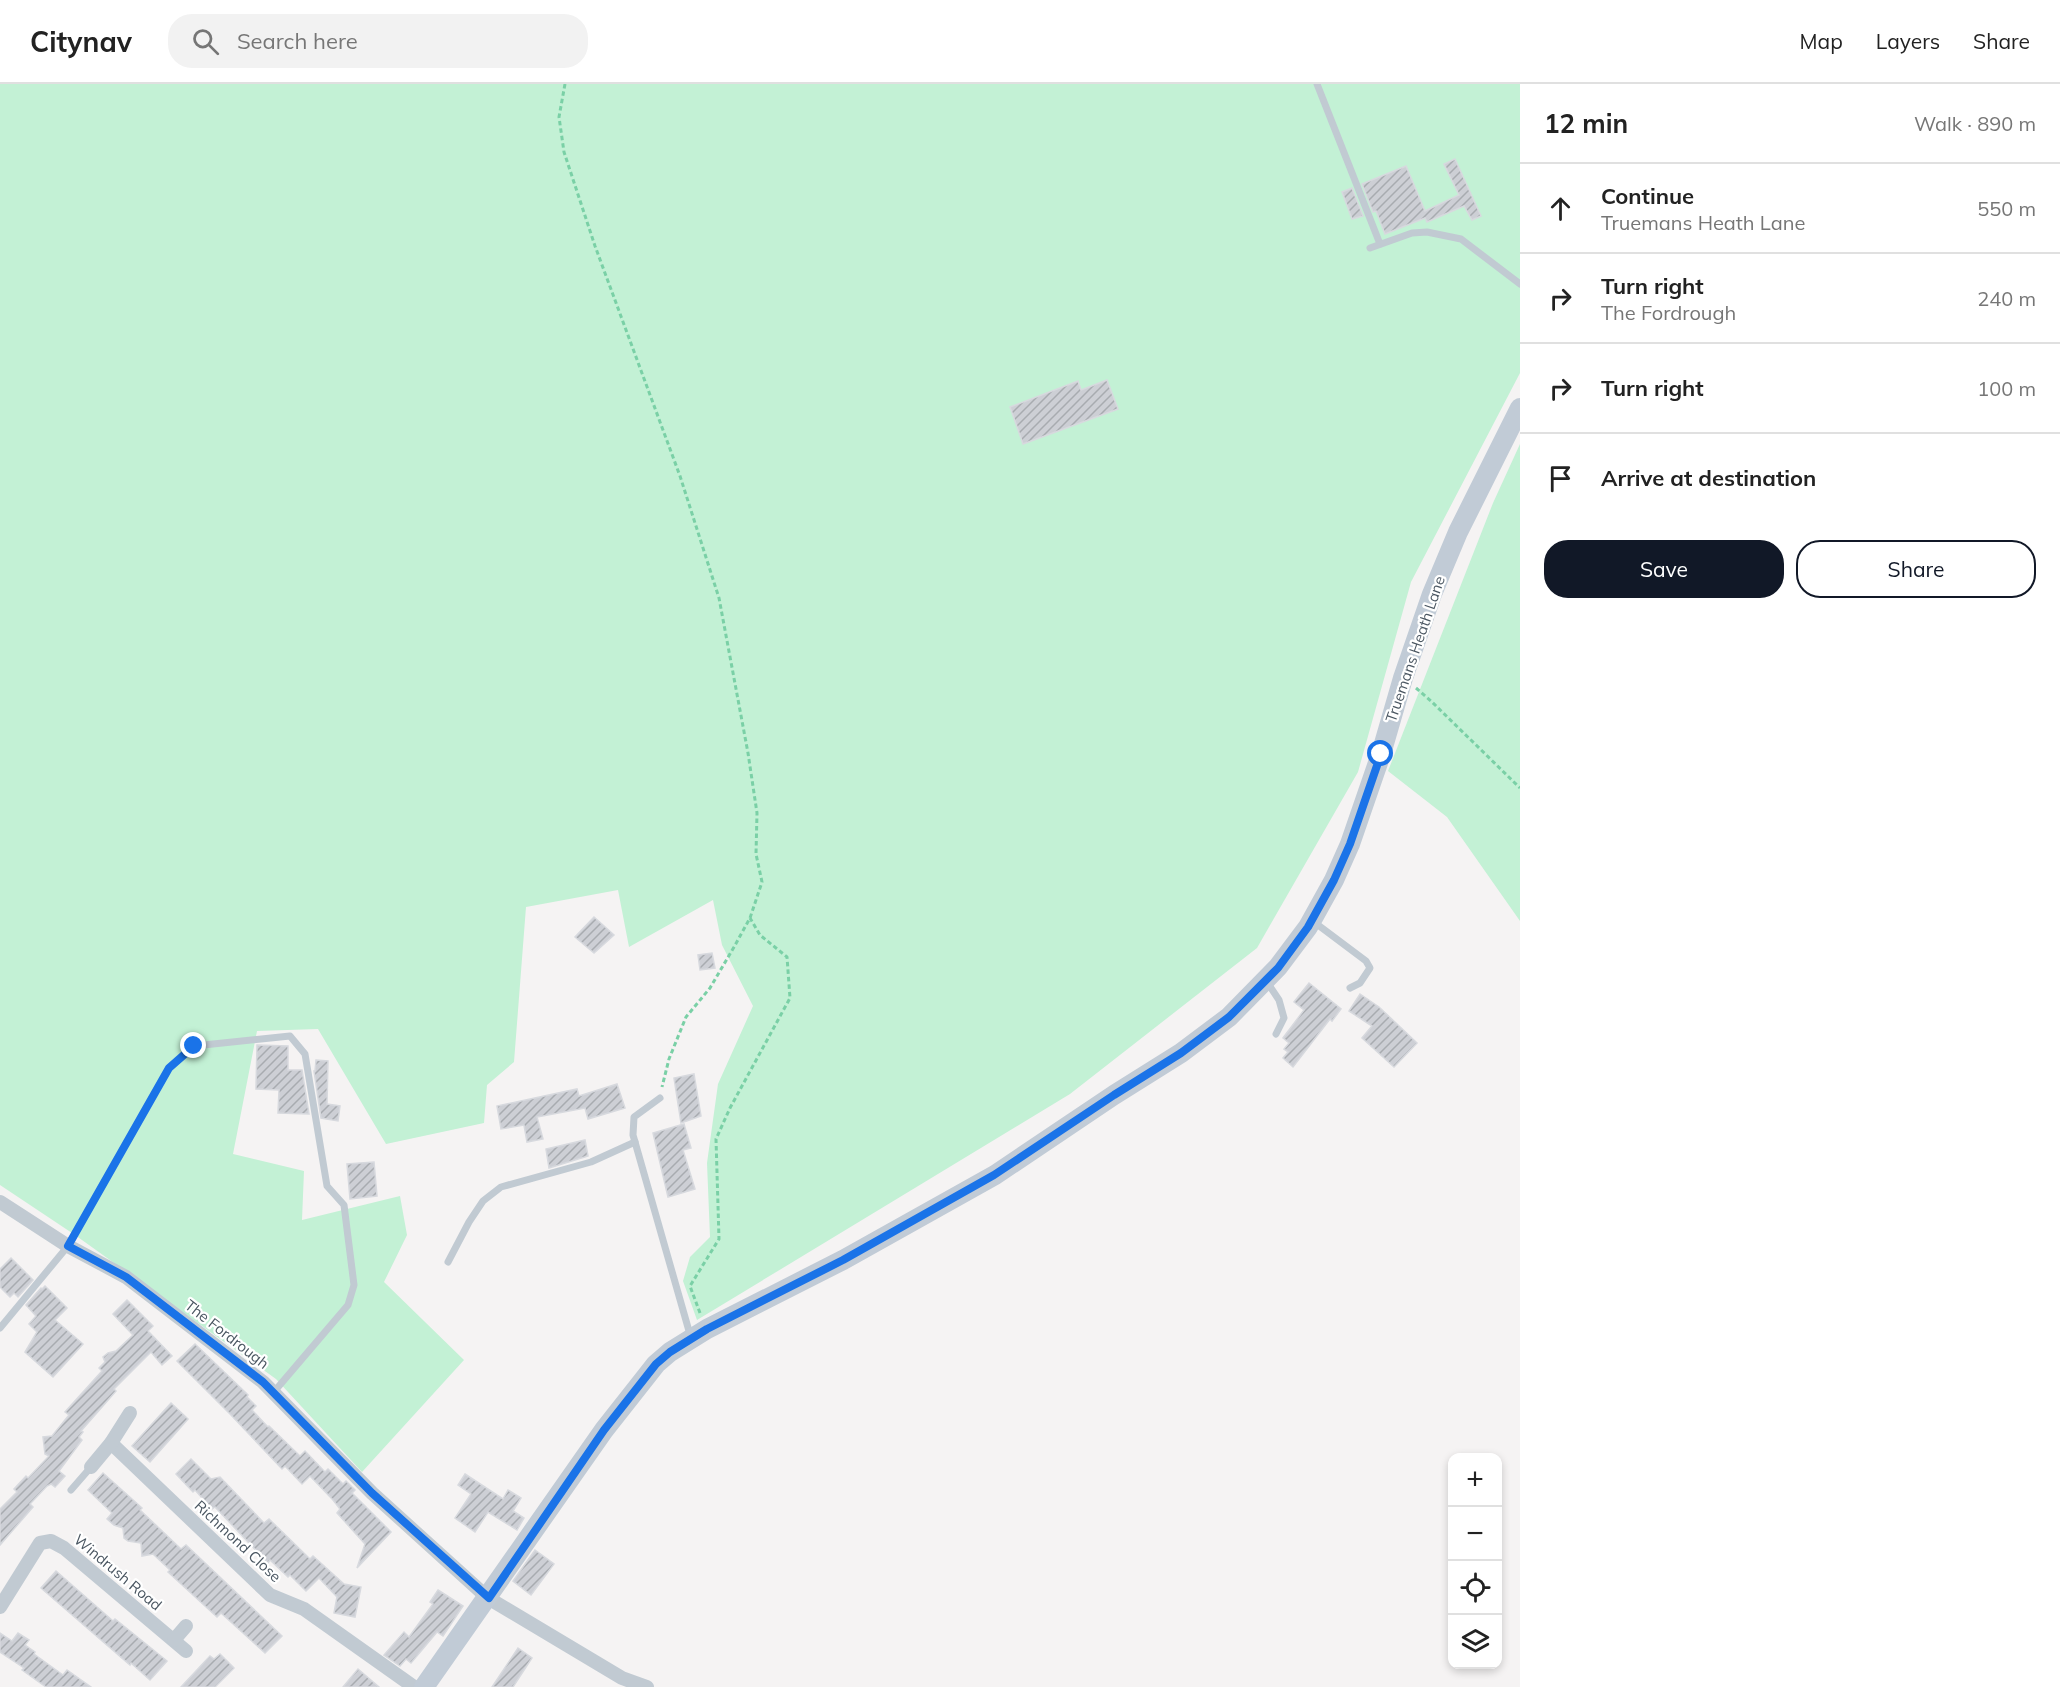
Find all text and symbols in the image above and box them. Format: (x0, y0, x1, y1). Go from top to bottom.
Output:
search box (168, 14, 588, 68)
text: Citynav (30, 24, 132, 59)
icon: search (189, 25, 222, 58)
text: Search here (237, 27, 358, 55)
text: Map (1800, 28, 1843, 54)
text: Layers (1876, 28, 1940, 54)
text: Share (1973, 28, 2030, 54)
text: 12 min (1544, 107, 1628, 140)
text: Walk · 890 m (1914, 111, 2036, 136)
text: Continue (1601, 182, 1694, 210)
icon: ahead (1544, 192, 1577, 225)
text: 550 m (1977, 196, 2036, 221)
text: Truemans Heath Lane (1601, 210, 1805, 235)
text: Turn right (1601, 272, 1704, 300)
icon: right (1544, 282, 1577, 315)
text: 240 m (1977, 286, 2036, 311)
text: The Fordrough (1601, 300, 1736, 325)
icon: right (1544, 372, 1577, 405)
text: Turn right (1601, 374, 1704, 402)
text: 100 m (1977, 376, 2036, 401)
icon: arrive (1544, 462, 1577, 495)
text: Arrive at destination (1601, 464, 1816, 492)
button: Save (1544, 540, 1784, 598)
button: Share (1796, 540, 2036, 598)
street label: Truemans Heath Lane (1381, 573, 1449, 725)
route start (1367, 740, 1393, 766)
route end (180, 1032, 206, 1058)
street label: The Fordrough (181, 1295, 273, 1373)
map controls (1448, 1453, 1502, 1669)
button: + (1448, 1453, 1502, 1507)
street label: Richmond Close (191, 1496, 285, 1586)
button: − (1448, 1507, 1502, 1561)
street label: Windrush Road (70, 1530, 166, 1614)
button: locate (1448, 1561, 1502, 1615)
button: layers (1448, 1615, 1502, 1669)

